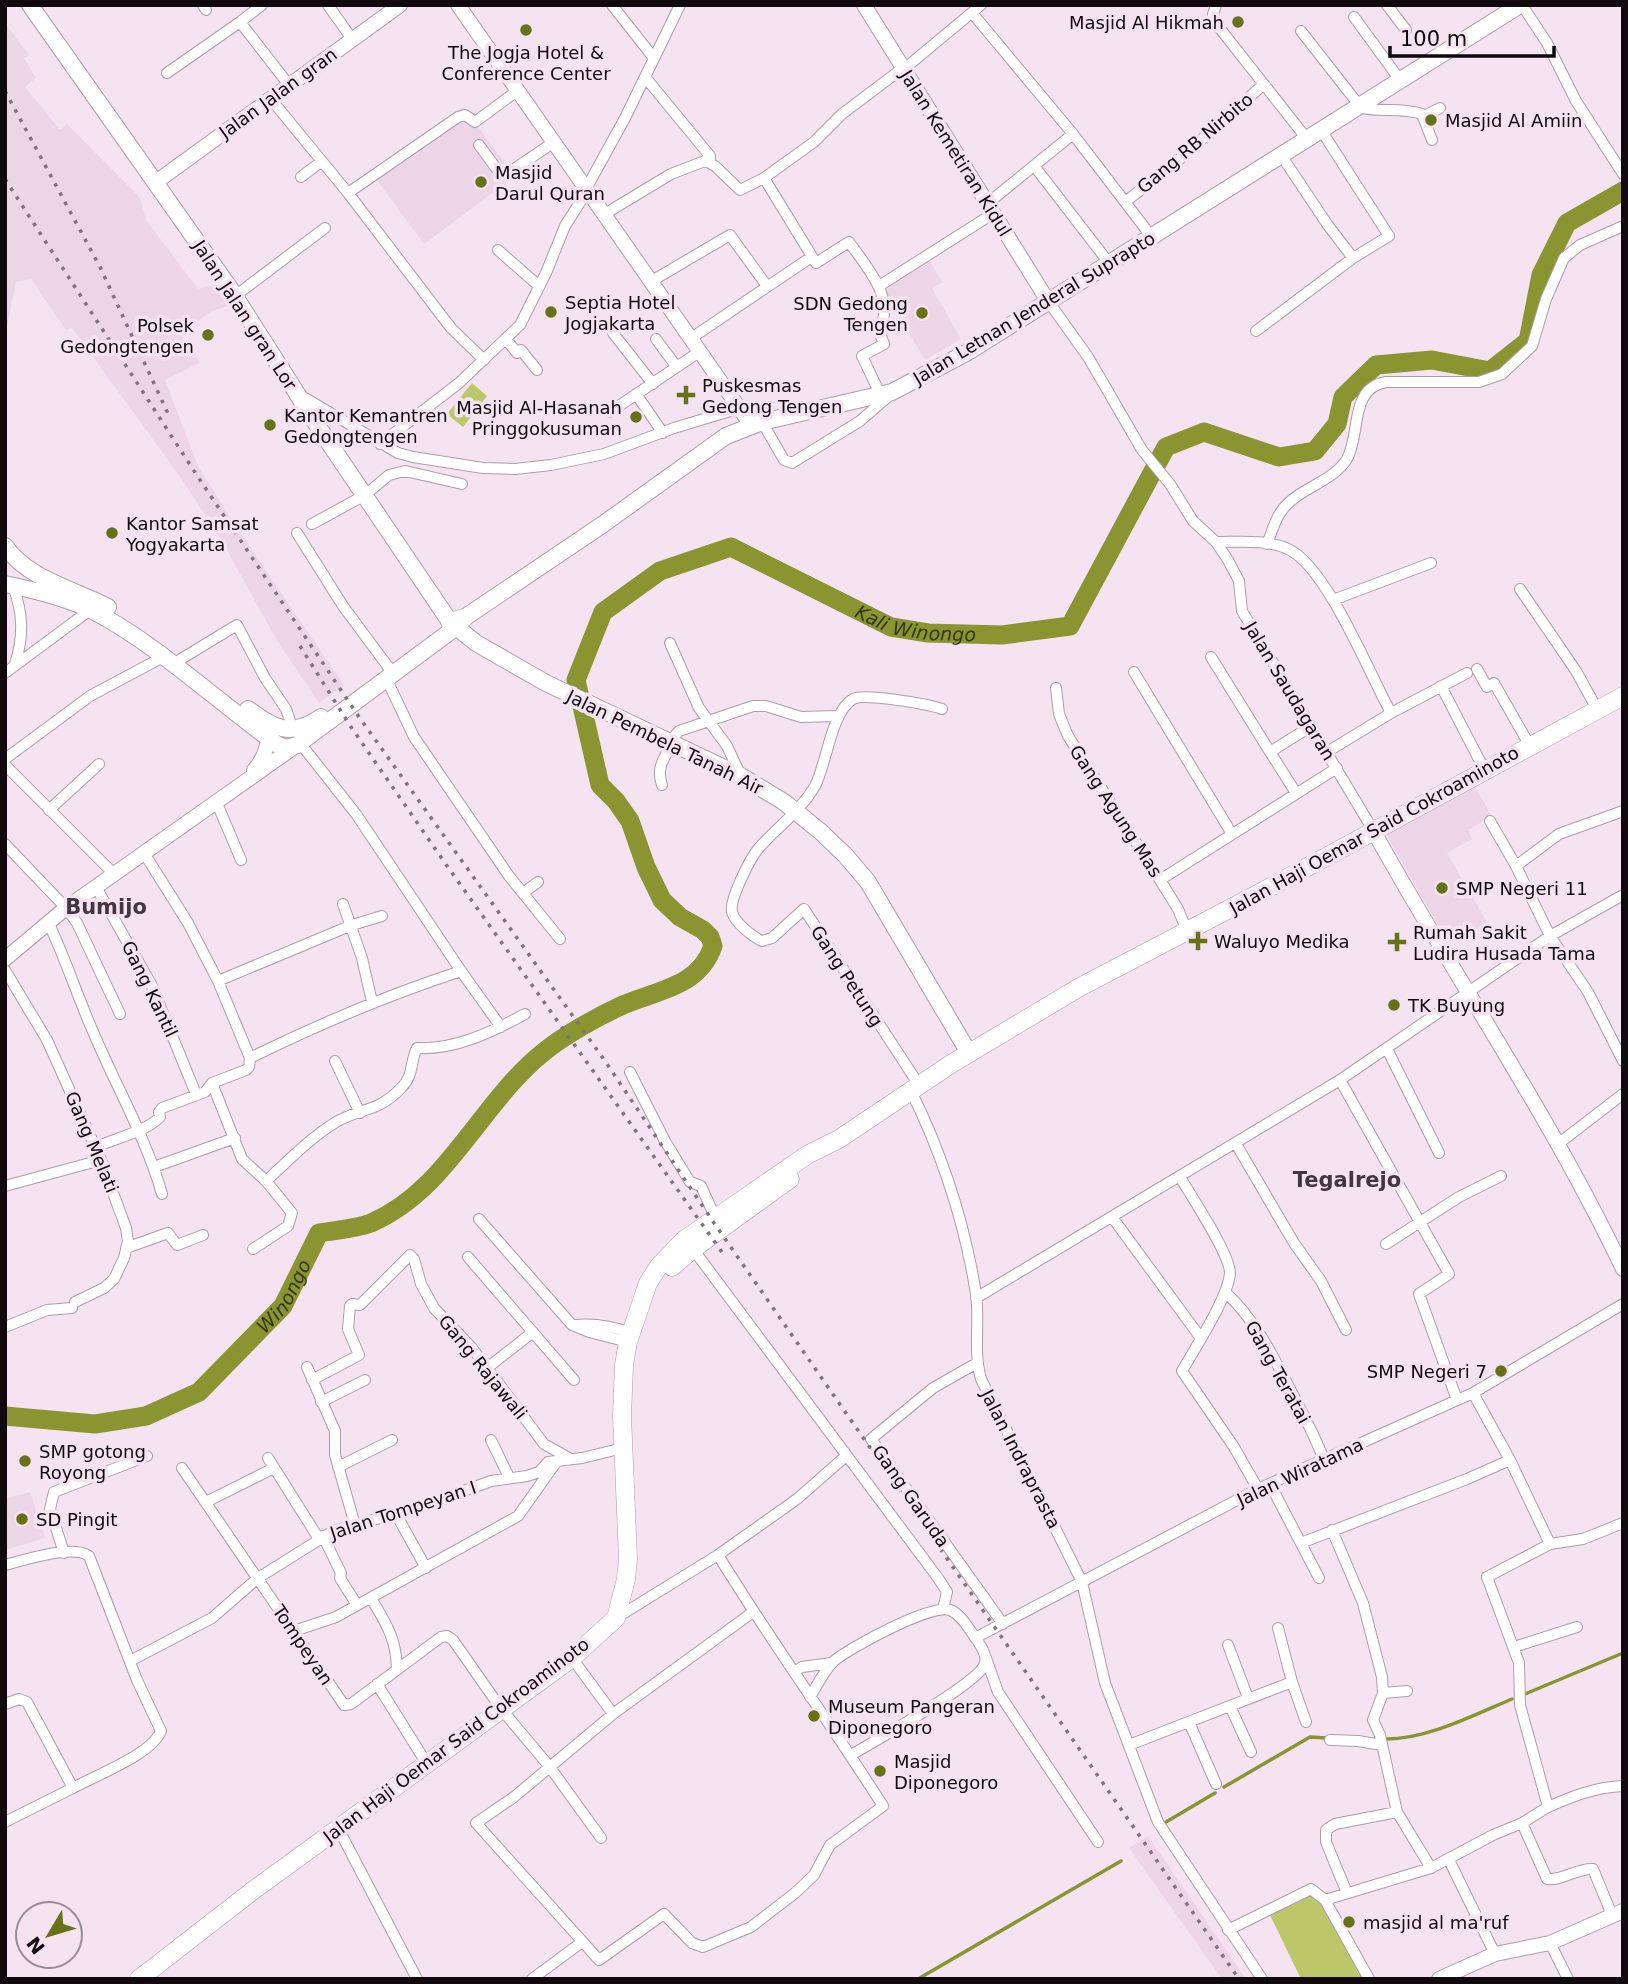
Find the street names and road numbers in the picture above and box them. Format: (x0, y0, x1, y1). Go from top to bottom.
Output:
street label: Jalan Jalan gran (214, 43, 341, 143)
street label: Jalan Kemetiran Kidul (896, 65, 1016, 240)
street label: Gang RB Nirbito (1133, 89, 1257, 197)
street label: Jalan Letnan Jenderal Suprapto (908, 227, 1159, 389)
street label: Jalan Jalan gran Lor (188, 235, 302, 394)
street label: Jalan Saudagaran (1240, 617, 1340, 764)
street label: Jalan Pembela Tanah Air (562, 685, 767, 799)
street label: Gang Agung Mas (1065, 741, 1167, 881)
street label: Jalan Haji Oemar Said Cokroaminoto (1225, 741, 1522, 919)
street label: Gang Petung (807, 922, 887, 1030)
street label: Gang Kantil (118, 937, 182, 1041)
street label: Gang Melati (61, 1088, 123, 1196)
street label: Gang Rajawali (434, 1310, 532, 1424)
street label: Gang Teratai (1241, 1317, 1315, 1427)
street label: Jalan Indraprasta (976, 1385, 1065, 1532)
street label: Jalan Wiratama (1233, 1434, 1367, 1511)
street label: Gang Garuda (868, 1441, 954, 1551)
street label: Jalan Tompeyan I (326, 1476, 479, 1544)
street label: Tompeyan (268, 1600, 337, 1689)
street label: Jalan Haji Oemar Said Cokroaminoto (318, 1633, 593, 1848)

